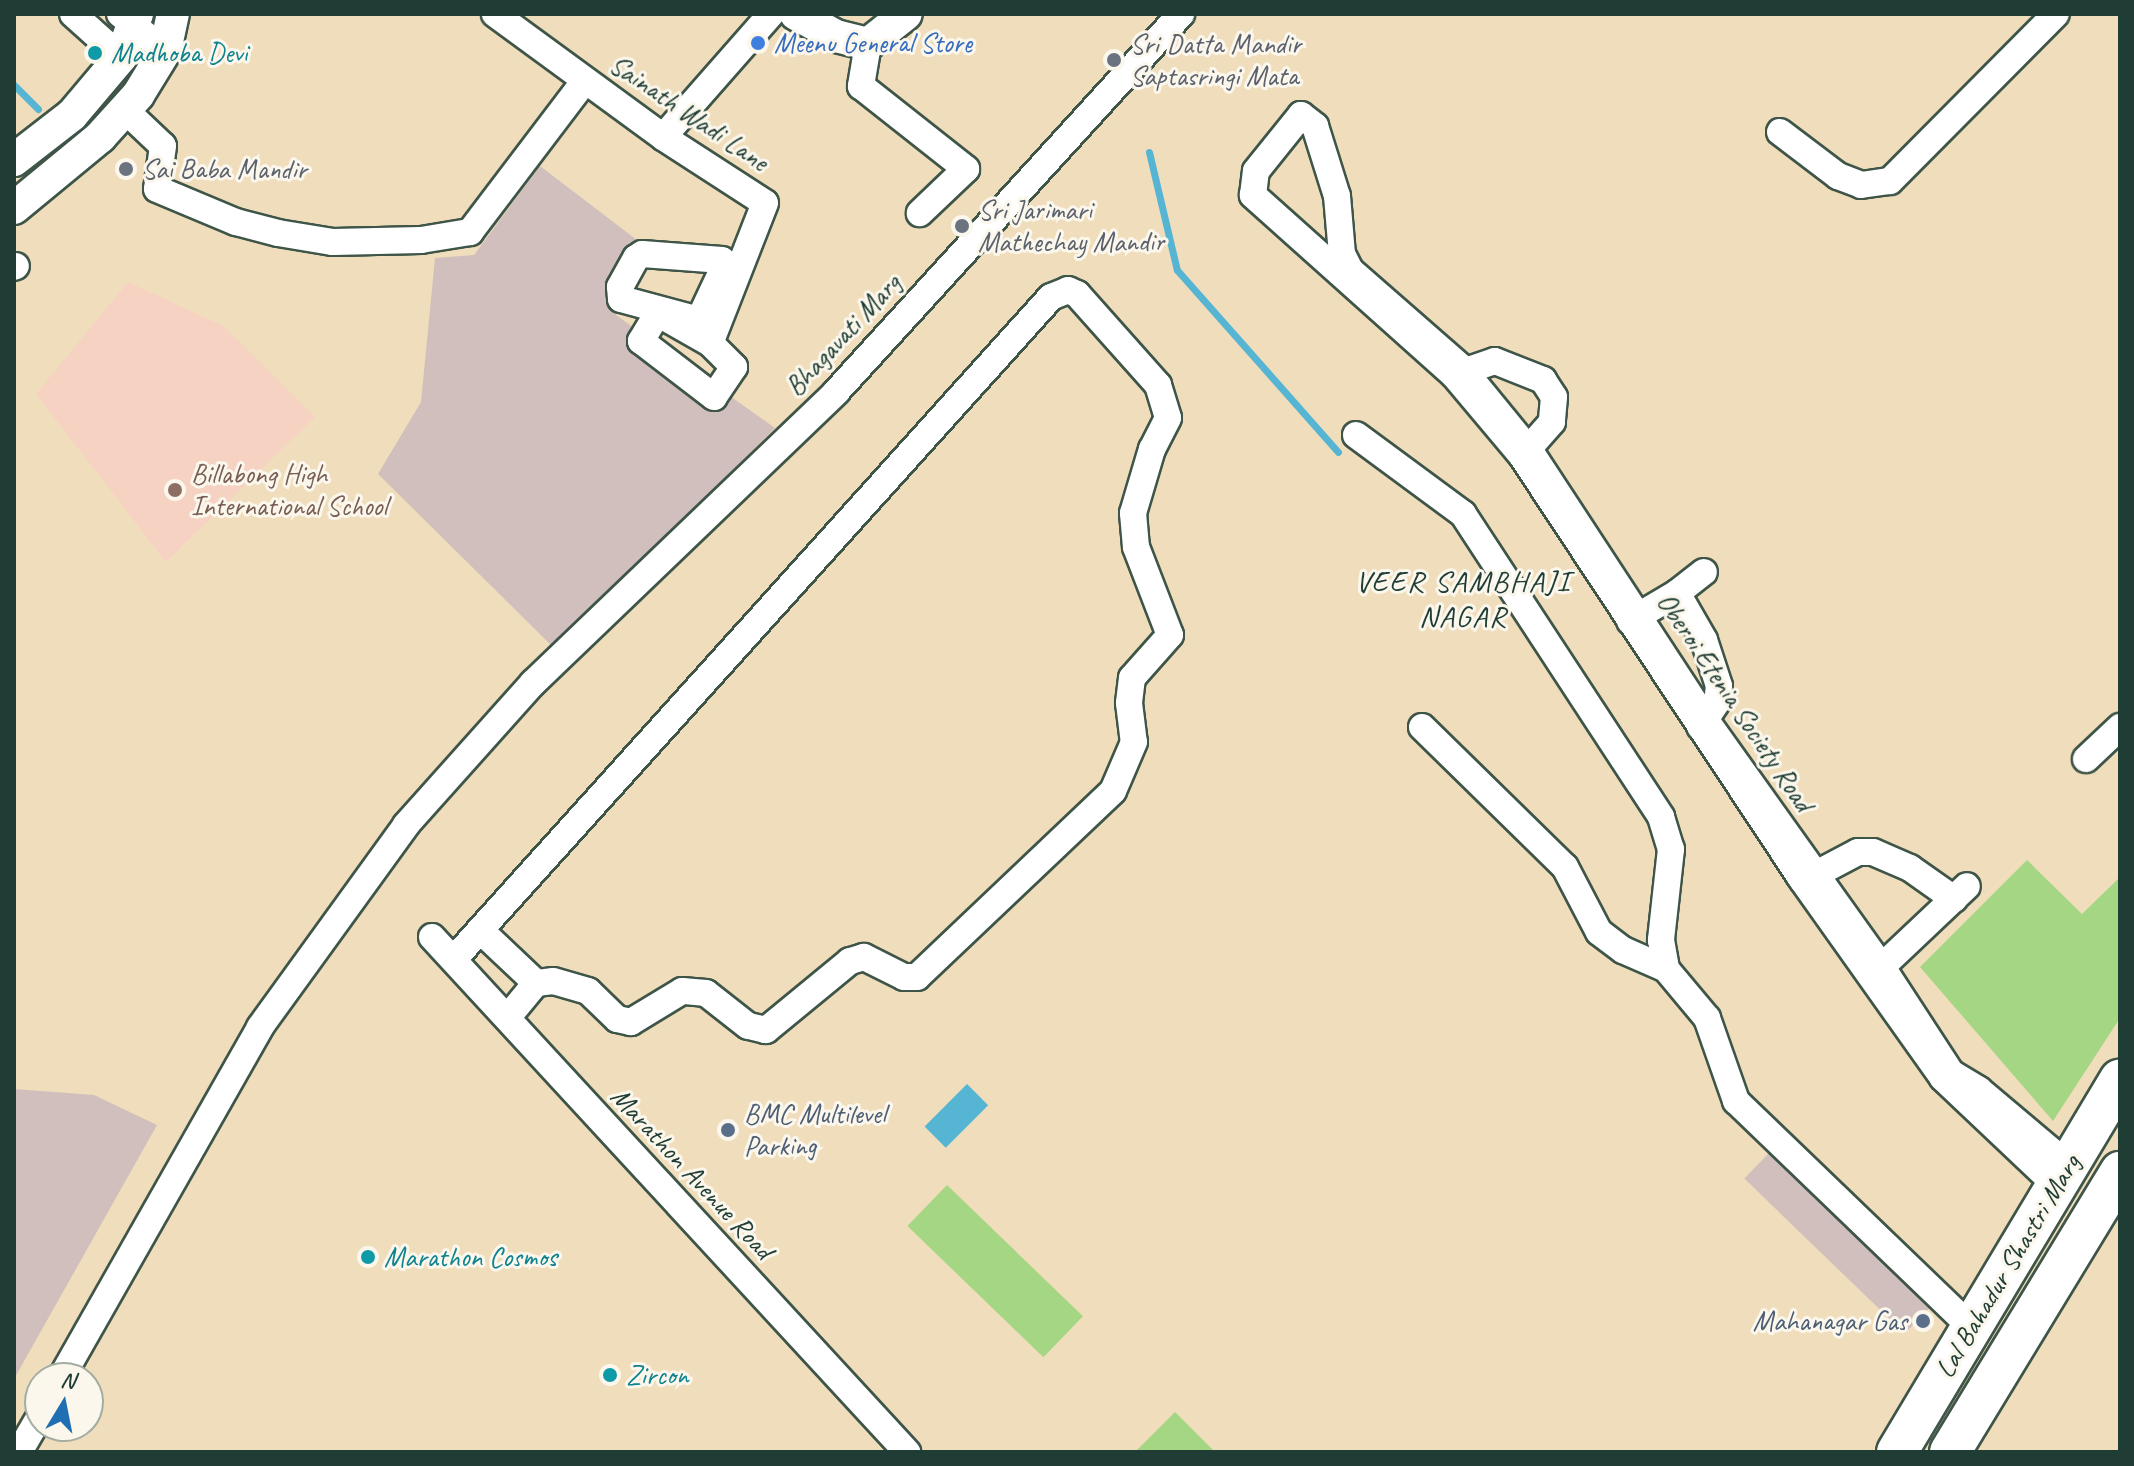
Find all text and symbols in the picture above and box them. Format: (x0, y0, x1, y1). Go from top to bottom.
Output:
place label: Meenu General Store (774, 26, 972, 60)
place label: Sri Datta Mandir Saptasringi Mata (1130, 27, 1302, 93)
marker: Meenu General Store (749, 34, 767, 52)
place label: Madhoba Devi (111, 36, 247, 70)
marker: Madhoba Devi (86, 44, 104, 62)
street label: Sainath Wadi Lane (603, 47, 775, 179)
marker: Sri Datta Mandir Saptasringi Mata (1105, 51, 1123, 69)
place label: Sai Baba Mandir (142, 152, 308, 186)
marker: Sai Baba Mandir (117, 160, 135, 178)
place label: Sri Jarimari Mathechay Mandir (978, 193, 1164, 259)
marker: Sri Jarimari Mathechay Mandir (953, 217, 971, 235)
street label: Bhagavati Marg (778, 267, 908, 403)
place label: Billabong High International School (191, 457, 387, 523)
marker: Billabong High International School (166, 481, 184, 499)
district label: VEER SAMBHAJI NAGAR (1356, 563, 1570, 634)
street label: Oberoi Etenia Society Road (1649, 586, 1821, 818)
street label: Marathon Avenue Road (604, 1080, 780, 1266)
place label: BMC Multilevel Parking (744, 1097, 886, 1163)
marker: BMC Multilevel Parking (719, 1121, 737, 1139)
street label: Lal Bahadur Shastri Marg (1927, 1147, 2089, 1385)
place label: Marathon Cosmos (384, 1240, 558, 1274)
marker: Marathon Cosmos (359, 1248, 377, 1266)
place label: Mahanagar Gas (1752, 1304, 1907, 1338)
marker: Mahanagar Gas (1914, 1312, 1932, 1330)
place label: Zircon (626, 1358, 688, 1392)
north arrow (24, 1362, 104, 1442)
text: N (59, 1365, 77, 1395)
marker: Zircon (601, 1366, 619, 1384)

